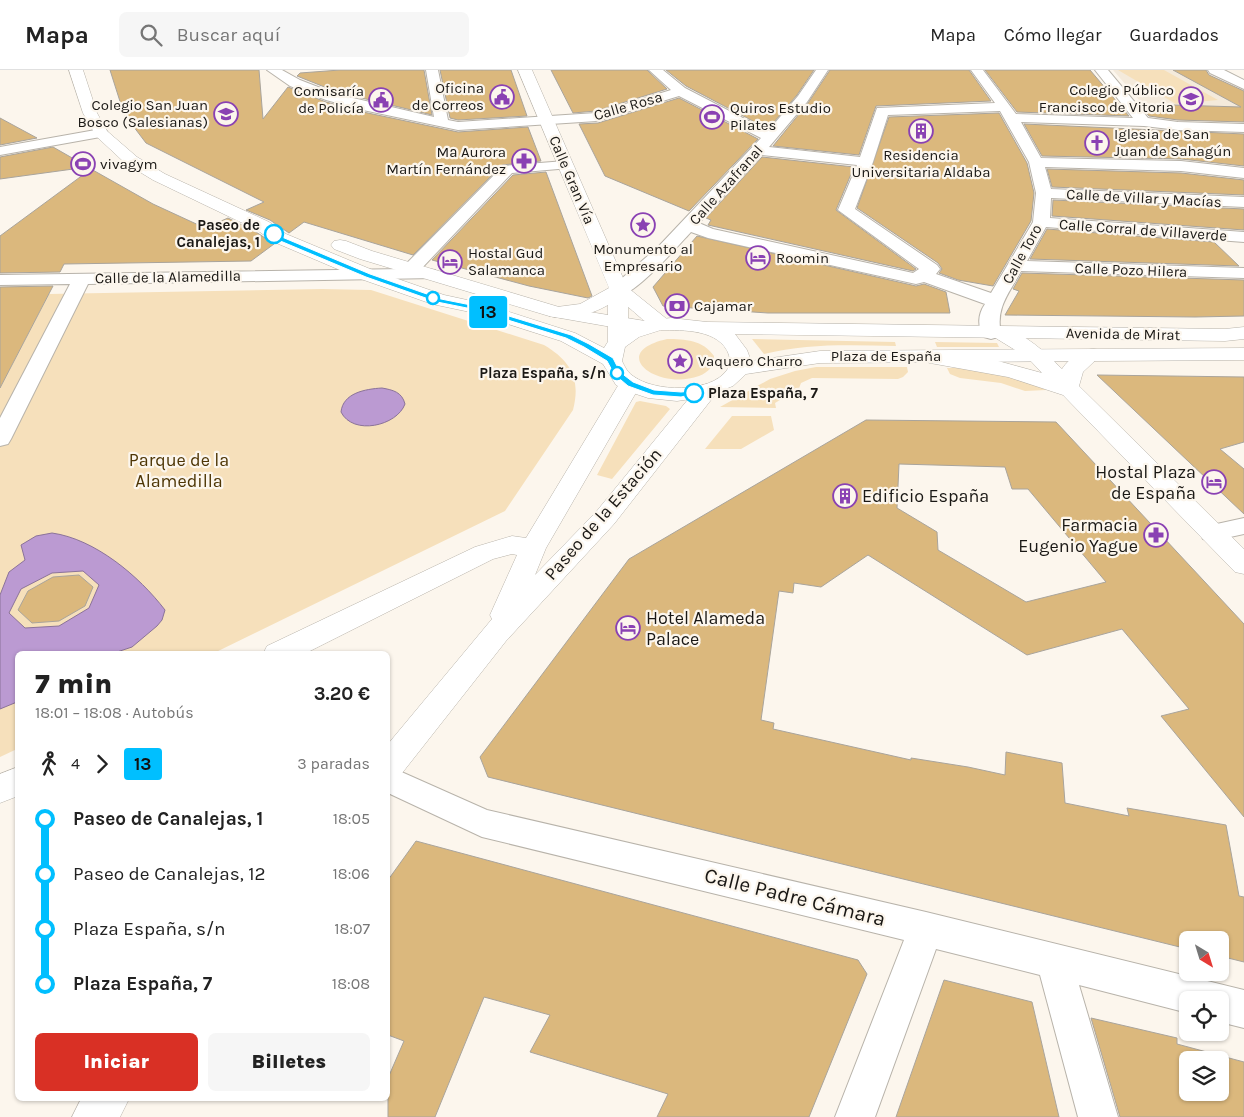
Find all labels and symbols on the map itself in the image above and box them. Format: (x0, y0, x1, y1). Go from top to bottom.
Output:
place label: Oficina de Correos (412, 79, 484, 114)
place label: Colegio Público Francisco de Vitoria (1039, 81, 1174, 116)
place label: Comisaría de Policía (294, 82, 364, 117)
public building icon: Oficina de Correos (489, 84, 515, 110)
school or university icon: Colegio Público Francisco de Vitoria (1178, 86, 1204, 112)
public building icon: Comisaría de Policía (368, 87, 394, 113)
street label: Calle Rosa (592, 88, 664, 124)
place label: Colegio San Juan Bosco (Salesianas) (77, 96, 208, 131)
place label: Quiros Estudio Pilates (730, 99, 831, 134)
school or university icon: Colegio San Juan Bosco (Salesianas) (213, 101, 239, 127)
sports icon: Quiros Estudio Pilates (699, 104, 725, 130)
building icon: Residencia Universitaria Aldaba (908, 118, 934, 144)
place label: Iglesia de San Juan de Sahagún (1114, 125, 1231, 160)
church icon: Iglesia de San Juan de Sahagún (1084, 130, 1110, 156)
street label: Calle Gran Vía (545, 133, 599, 227)
street label: Calle Azafranal (685, 141, 767, 229)
place label: Mª Aurora Martín Fernández (386, 143, 506, 178)
place label: Residencia Universitaria Aldaba (851, 146, 991, 181)
pharmacy icon: Mª Aurora Martín Fernández (511, 148, 537, 174)
sports icon: vivagym (70, 151, 96, 177)
place label: vivagym (100, 155, 158, 173)
street label: Calle de Villar y Macías (1066, 185, 1222, 211)
place icon: Monumento al Empresario (630, 212, 656, 238)
street label: Calle Corral de Villaverde (1058, 215, 1228, 245)
place label: Paseo de Canalejas, 1 (176, 216, 260, 251)
street label: Calle Toro (998, 221, 1046, 287)
marker: Paseo de Canalejas, 1 (264, 224, 284, 244)
place label: Monumento al Empresario (593, 240, 693, 275)
place label: Hostal Gud Salamanca (468, 244, 545, 279)
hotel icon: Roomin (745, 245, 771, 271)
hotel icon: Hostal Gud Salamanca (437, 249, 463, 275)
place label: Roomin (776, 249, 829, 267)
street label: Calle Pozo Hilera (1074, 259, 1188, 281)
street label: Calle de la Alamedilla (95, 267, 241, 287)
unlabelled marker (426, 291, 440, 305)
bank icon: Cajamar (664, 293, 690, 319)
line badge: 13 (466, 296, 510, 328)
place label: Cajamar (694, 297, 753, 315)
street label: Avenida de Mirat (1066, 324, 1181, 344)
street label: Plaza de España (831, 347, 941, 365)
place icon: Vaquero Charro (667, 348, 693, 374)
place label: Vaquero Charro (698, 352, 803, 370)
place label: Plaza España, s/n (479, 364, 606, 382)
marker: Plaza España, s/n (610, 366, 624, 380)
marker: Plaza España, 7 (684, 383, 704, 403)
place label: Plaza España, 7 (708, 384, 818, 402)
street label: Paseo de la Estación (540, 443, 666, 585)
park label: Parque de la Alamedilla (129, 449, 229, 492)
place label: Hostal Plaza de España (1095, 461, 1196, 504)
hotel icon: Hostal Plaza de España (1201, 469, 1227, 495)
building icon: Edificio España (832, 483, 858, 509)
place label: Edificio España (862, 485, 989, 507)
place label: Farmacia Eugenio Yague (1018, 514, 1138, 557)
pharmacy icon: Farmacia Eugenio Yague (1143, 522, 1169, 548)
place label: Hotel Alameda Palace (646, 607, 765, 650)
hotel icon: Hotel Alameda Palace (615, 615, 641, 641)
street label: Calle Padre Cámara (702, 863, 888, 931)
north arrow (1179, 931, 1229, 981)

